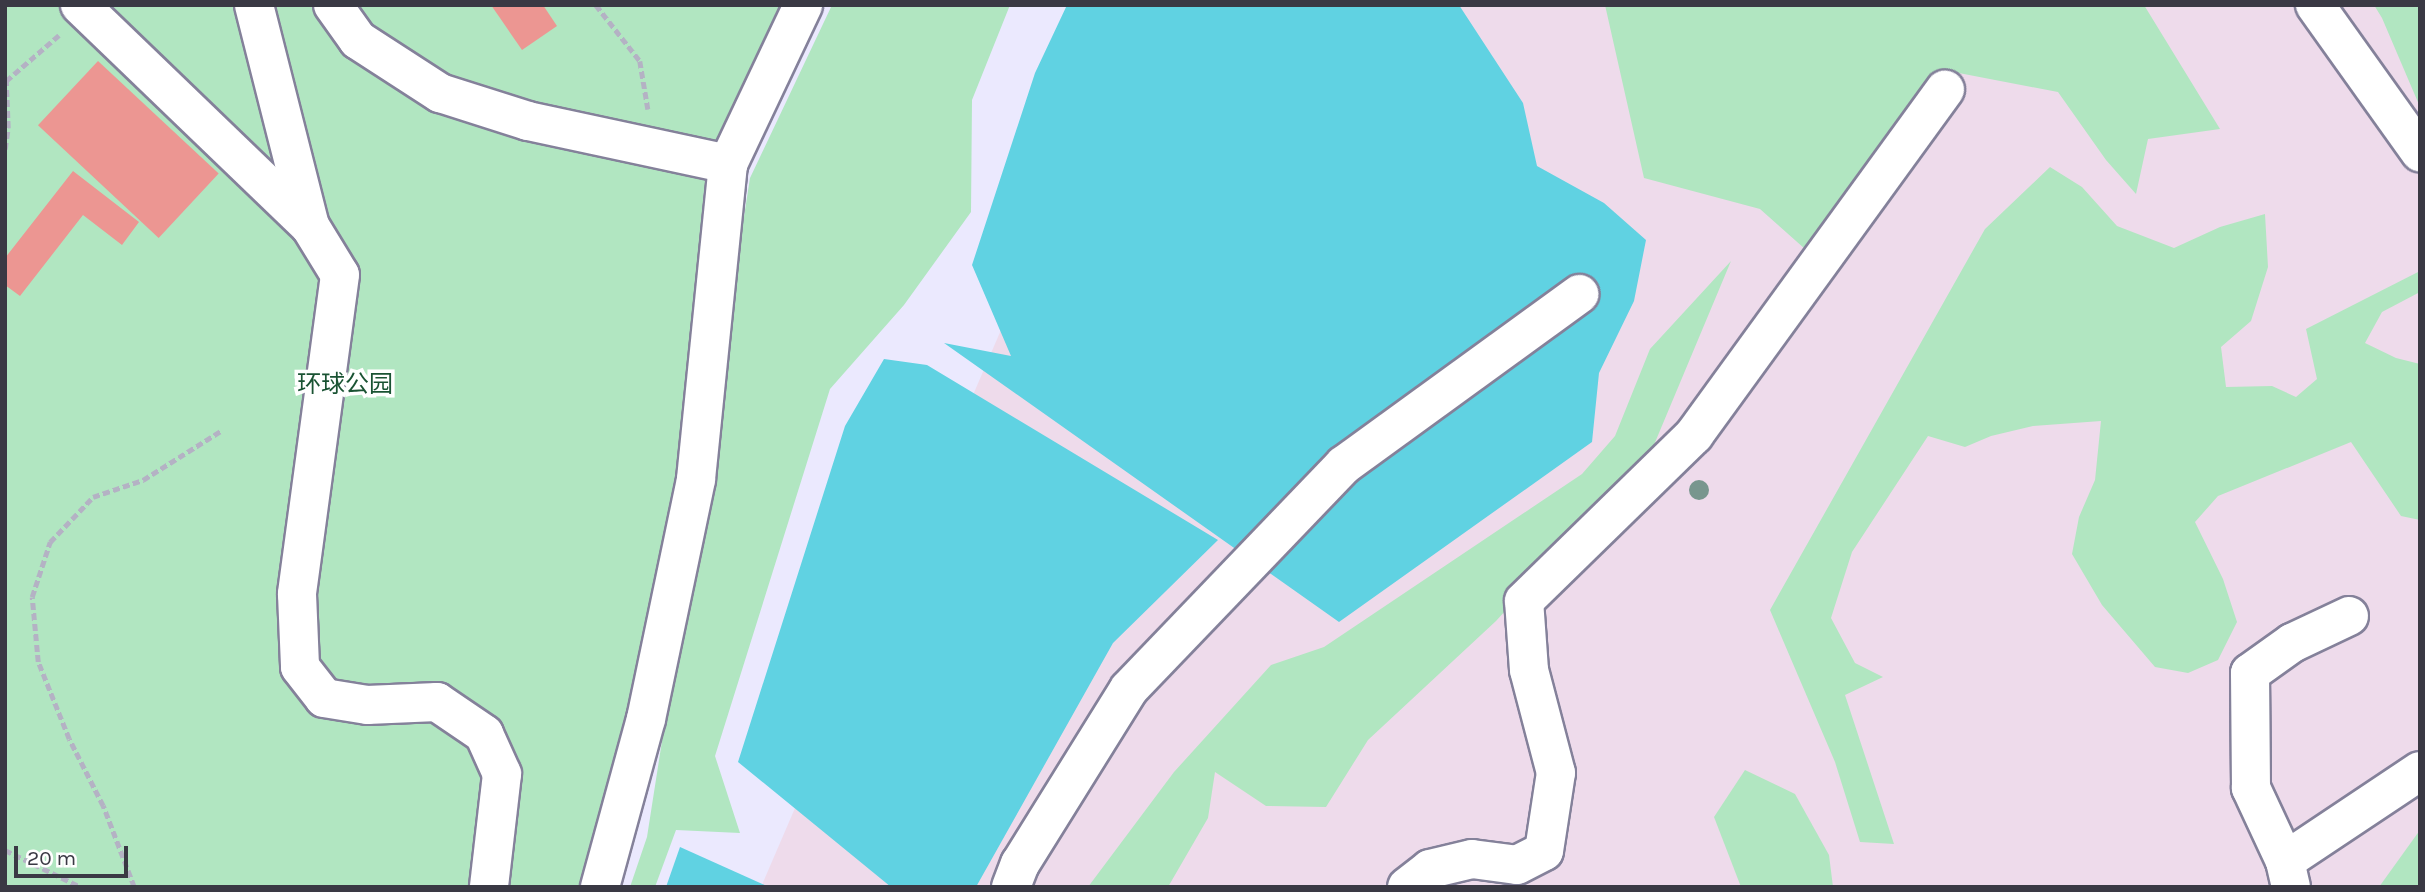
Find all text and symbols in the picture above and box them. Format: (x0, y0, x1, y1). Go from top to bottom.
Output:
park label: 环球公园 (297, 371, 393, 399)
scale bar (18, 832, 131, 876)
text: 20 m (27, 846, 76, 870)

